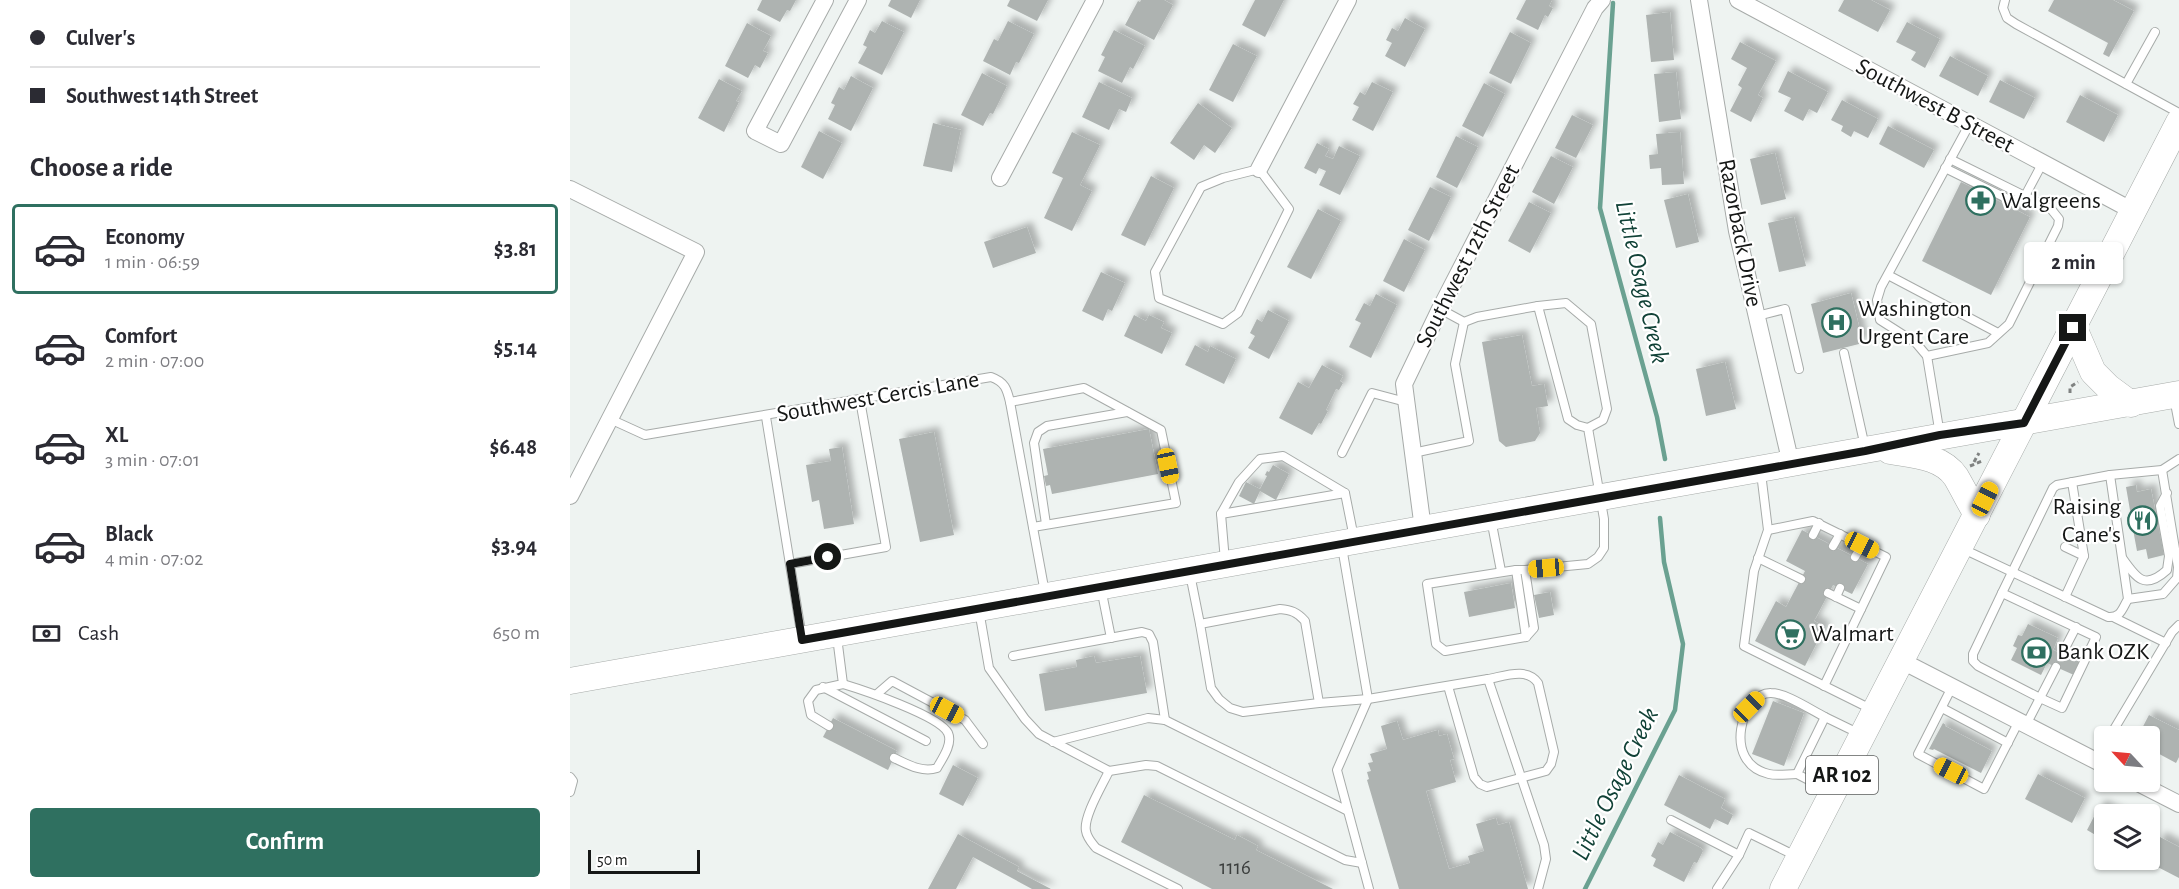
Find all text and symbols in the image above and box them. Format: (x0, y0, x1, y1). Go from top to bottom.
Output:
text: Culver's (66, 27, 135, 49)
street label: Southwest B Street (1852, 54, 2018, 158)
text: Southwest 14th Street (66, 85, 258, 107)
text: Choose a ride (30, 154, 173, 181)
street label: Razorback Drive (1714, 157, 1766, 309)
street label: Southwest 12th Street (1412, 160, 1525, 351)
pharmacy icon: Walgreens (1964, 185, 1996, 217)
place label: Walgreens (2001, 189, 2101, 213)
water label: Little Osage Creek (1611, 198, 1673, 366)
icon: car (33, 222, 87, 276)
text: Economy (105, 226, 185, 248)
text: $3.81 (494, 238, 537, 260)
callout: 2 min (2024, 241, 2122, 283)
text: 1 min · 06:59 (105, 252, 200, 272)
text: 2 min (2051, 253, 2096, 273)
place label: Washington Urgent Care (1858, 297, 1972, 349)
hospital icon: Washington Urgent Care (1821, 307, 1853, 339)
route end (2059, 314, 2086, 341)
icon: car (33, 321, 87, 375)
text: Comfort (105, 325, 177, 347)
text: $5.14 (494, 337, 537, 359)
text: 2 min · 07:00 (105, 351, 204, 371)
street label: Southwest Cercis Lane (775, 367, 981, 427)
icon: car (33, 420, 87, 474)
text: XL (105, 424, 128, 446)
text: $6.48 (490, 436, 537, 458)
car (1155, 447, 1181, 485)
text: 3 min · 07:01 (105, 450, 200, 470)
car (1969, 479, 2001, 519)
place label: Raising Cane's (2053, 495, 2121, 547)
restaurant icon: Raising Cane's (2126, 505, 2158, 537)
icon: car (33, 519, 87, 573)
text: Black (105, 523, 153, 545)
car (1842, 529, 1882, 561)
text: $3.94 (491, 535, 537, 557)
route start (814, 543, 841, 570)
text: 4 min · 07:02 (105, 549, 203, 569)
car (1527, 557, 1565, 579)
icon: cash (30, 617, 63, 650)
supermarket icon: Walmart (1774, 618, 1806, 650)
text: Cash (78, 622, 119, 644)
place label: Walmart (1811, 622, 1894, 646)
text: 650 m (492, 623, 540, 643)
bank icon: Bank OZK (2020, 636, 2052, 668)
place label: Bank OZK (2057, 640, 2150, 664)
car (1730, 688, 1768, 726)
car (927, 694, 967, 726)
water label: Little Osage Creek (1567, 703, 1663, 865)
north arrow (2094, 726, 2160, 792)
map controls (2094, 726, 2160, 870)
car (1931, 755, 1971, 787)
road number: AR 102 (1806, 756, 1878, 794)
button: layers (2094, 804, 2160, 870)
button: Confirm (30, 808, 540, 877)
scale bar (588, 847, 700, 874)
text: 50 m (597, 852, 628, 868)
house number: 1116 (1219, 857, 1251, 878)

